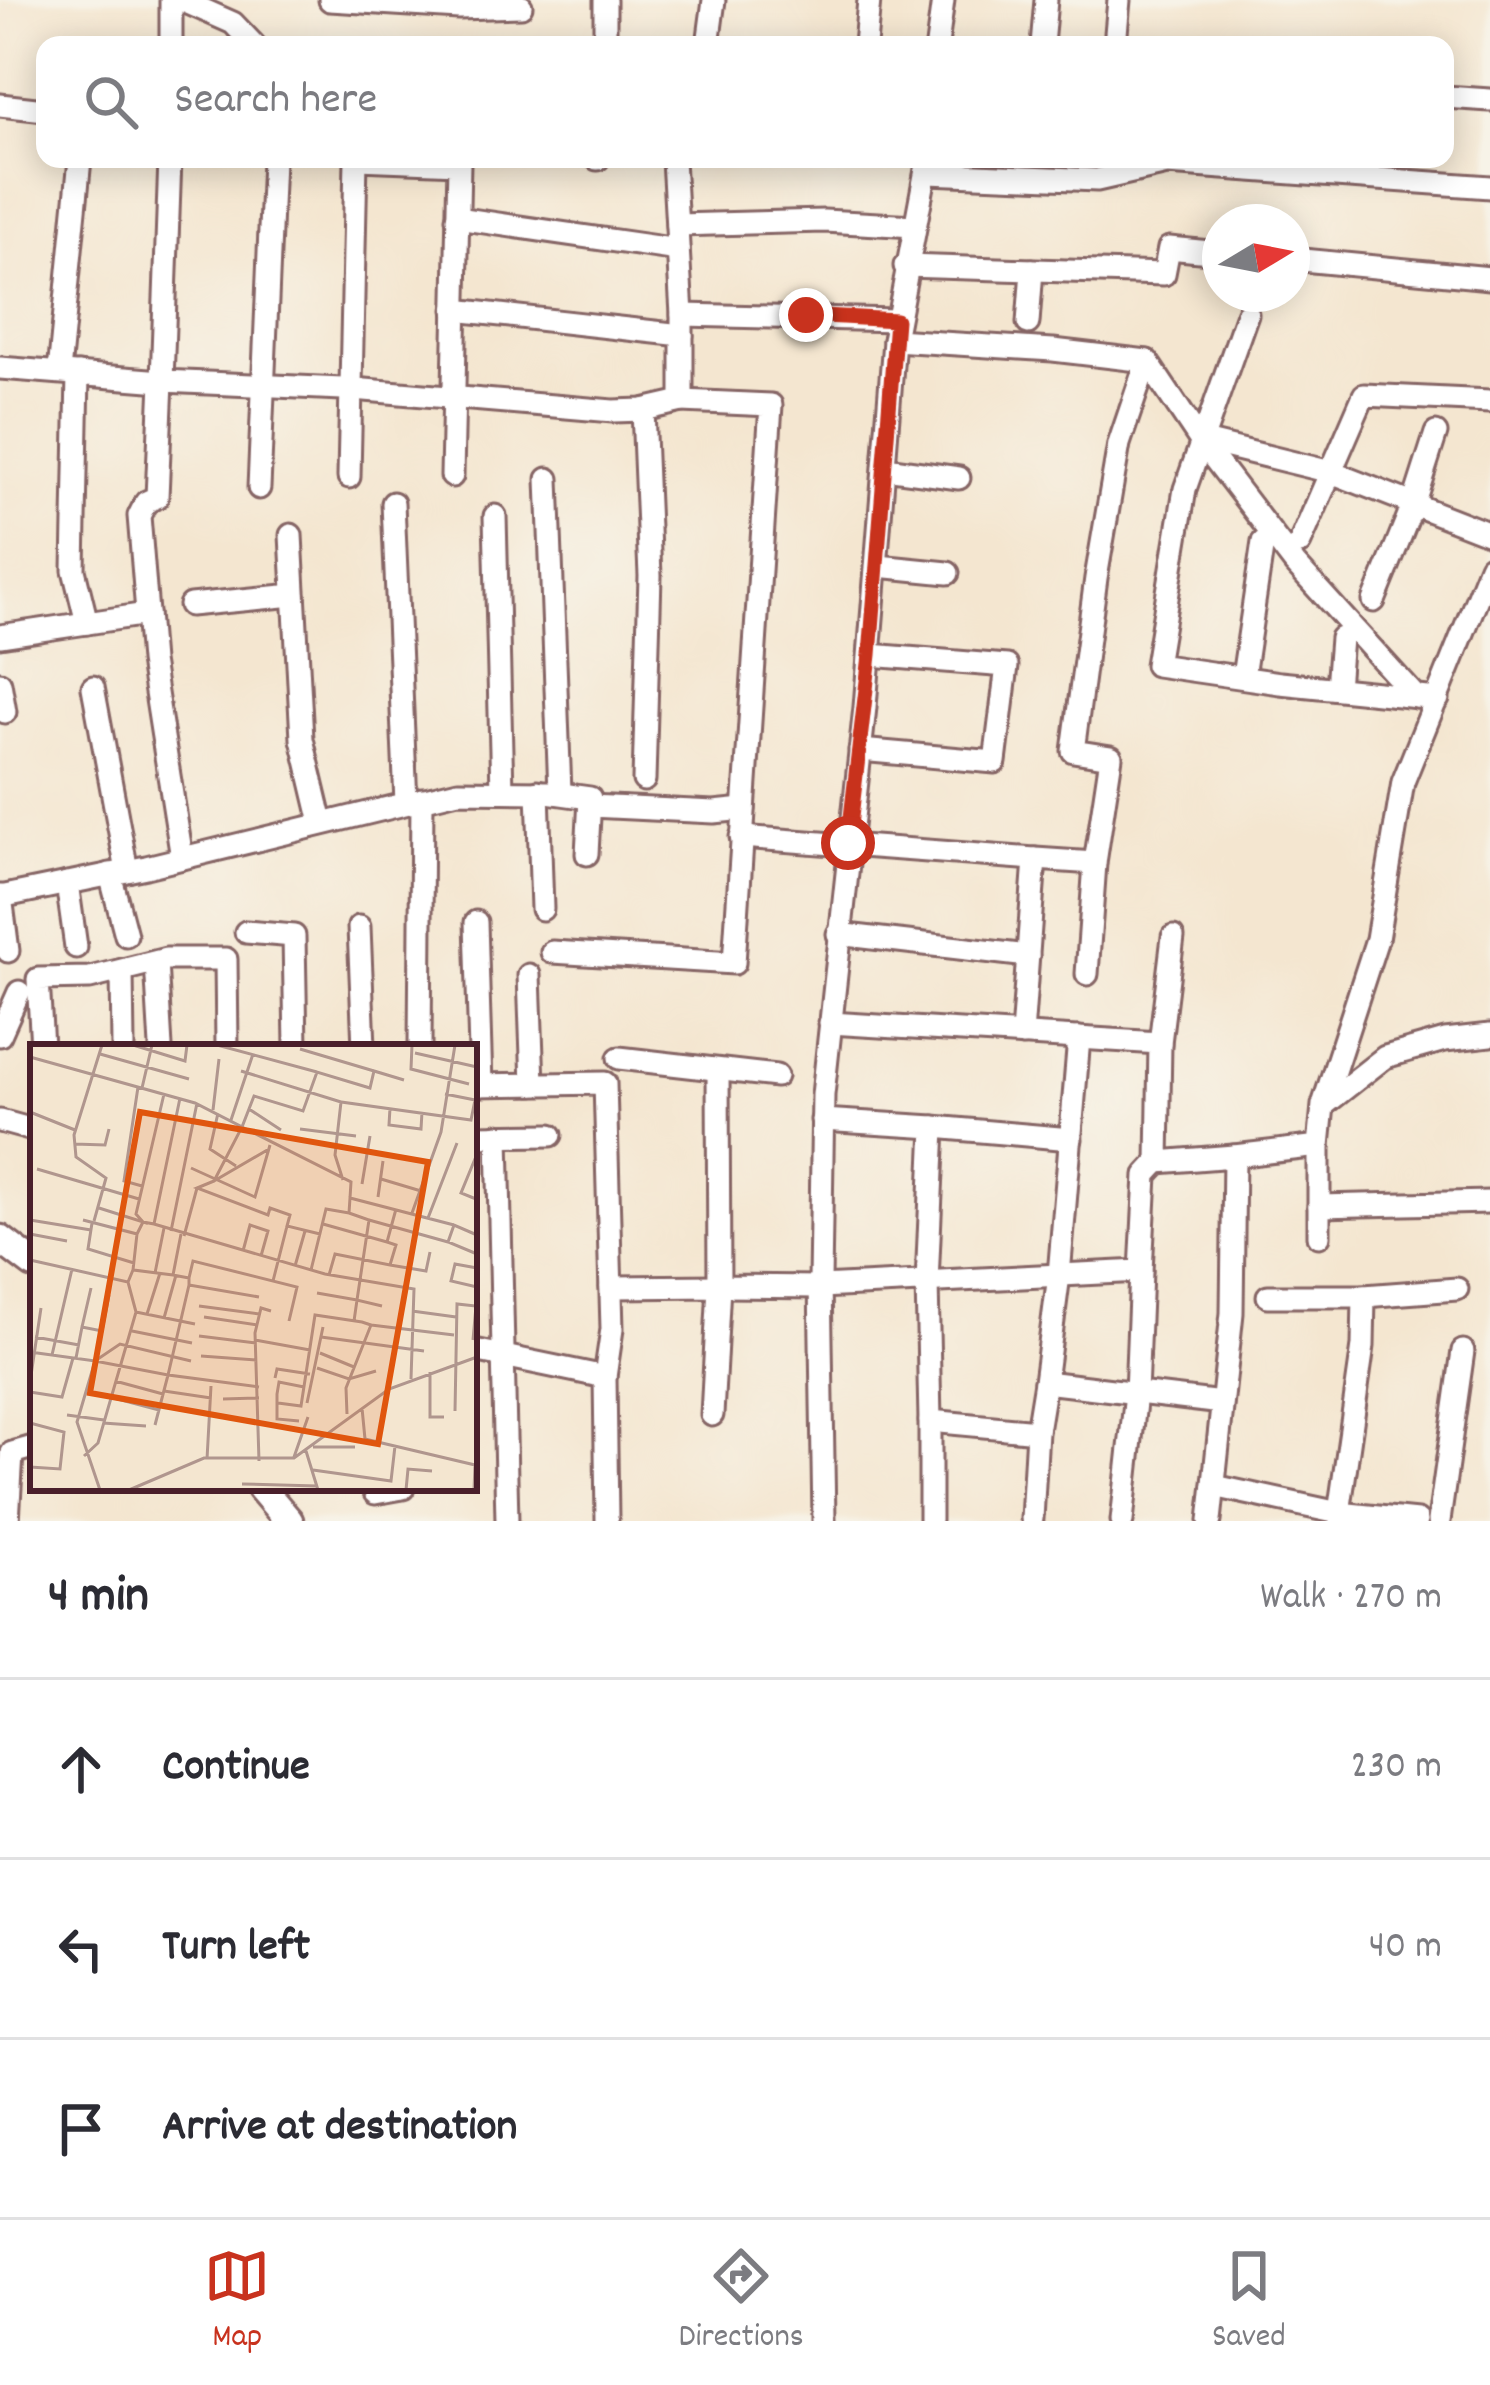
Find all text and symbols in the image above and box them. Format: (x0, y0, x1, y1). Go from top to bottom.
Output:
search box (36, 36, 1454, 168)
icon: search (78, 69, 144, 135)
text: Search here (174, 70, 377, 134)
north arrow (1202, 204, 1310, 312)
route end (779, 288, 833, 342)
route start (821, 816, 875, 870)
inset map (30, 1044, 477, 1491)
text: 4 min (48, 1563, 149, 1635)
text: Walk · 270 m (1260, 1572, 1442, 1627)
icon: ahead (48, 1736, 114, 1802)
text: Continue (162, 1737, 310, 1801)
text: 230 m (1351, 1741, 1442, 1796)
icon: left (48, 1916, 114, 1982)
text: Turn left (162, 1917, 310, 1981)
text: 40 m (1369, 1921, 1442, 1976)
icon: arrive (48, 2096, 114, 2162)
text: Arrive at destination (162, 2097, 517, 2161)
tab: Map (204, 2243, 270, 2362)
tab: Directions (679, 2243, 804, 2362)
tab: Saved (1212, 2243, 1286, 2362)

